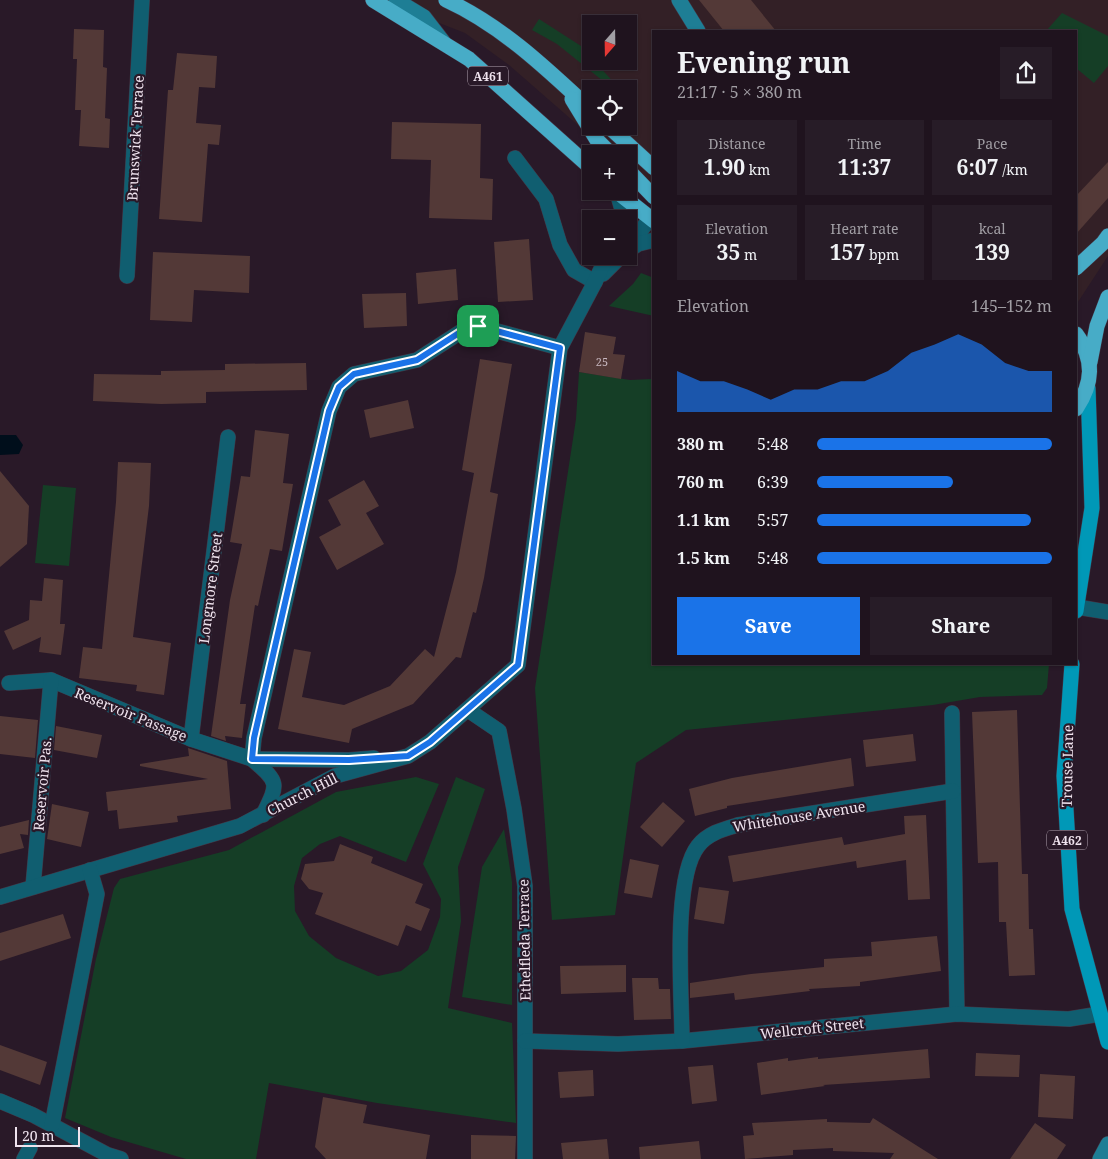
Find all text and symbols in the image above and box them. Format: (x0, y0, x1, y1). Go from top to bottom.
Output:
north arrow (582, 15, 638, 70)
map controls (582, 15, 637, 265)
text: Evening run (677, 43, 850, 81)
button: share (1000, 47, 1052, 99)
road number: A461 (468, 66, 508, 85)
street label: Brunswick Terrace (122, 75, 148, 201)
button: locate (582, 80, 637, 135)
text: 21:17 · 5 × 380 m (677, 81, 802, 103)
text: Distance (708, 134, 765, 153)
text: Time (848, 134, 881, 153)
text: Pace (977, 134, 1008, 153)
button: + (582, 145, 637, 200)
text: 1.90 (703, 153, 745, 181)
text: 11:37 (838, 153, 891, 181)
text: 6:07 (957, 153, 999, 181)
text: km (745, 160, 770, 179)
text: /km (999, 160, 1028, 179)
button: − (582, 210, 637, 265)
text: Elevation (705, 219, 768, 238)
text: Heart rate (830, 219, 899, 238)
text: kcal (979, 219, 1006, 238)
text: 35 (717, 238, 740, 266)
text: 157 (830, 238, 865, 266)
text: 139 (974, 238, 1010, 266)
text: m (740, 245, 757, 264)
text: bpm (865, 245, 899, 264)
text: Elevation (677, 295, 749, 317)
text: 145–152 m (971, 295, 1052, 317)
pin (457, 305, 499, 347)
icon: arrive (464, 312, 492, 340)
house number: 25 (596, 354, 608, 369)
text: 380 m (677, 433, 724, 455)
text: 5:48 (757, 433, 788, 455)
text: 760 m (677, 471, 724, 493)
text: 6:39 (757, 471, 788, 493)
text: 1.1 km (677, 509, 730, 531)
text: 5:57 (757, 509, 788, 531)
street label: Longmore Street (194, 531, 226, 644)
text: 1.5 km (677, 547, 730, 569)
text: 5:48 (757, 547, 788, 569)
button: Save (677, 597, 860, 655)
button: Share (870, 597, 1052, 655)
street label: Reservoir Passage (72, 683, 190, 745)
street label: Trouse Lane (1057, 724, 1077, 808)
street label: Reservoir Pas. (28, 736, 56, 832)
street label: Church Hill (264, 768, 341, 820)
street label: Whitehouse Avenue (731, 796, 867, 836)
road number: A462 (1047, 830, 1087, 850)
street label: Ethelfleda Terrace (513, 879, 535, 1001)
street label: Wellcroft Street (759, 1013, 865, 1043)
scale bar (15, 1124, 80, 1147)
text: 20 m (22, 1126, 55, 1145)

